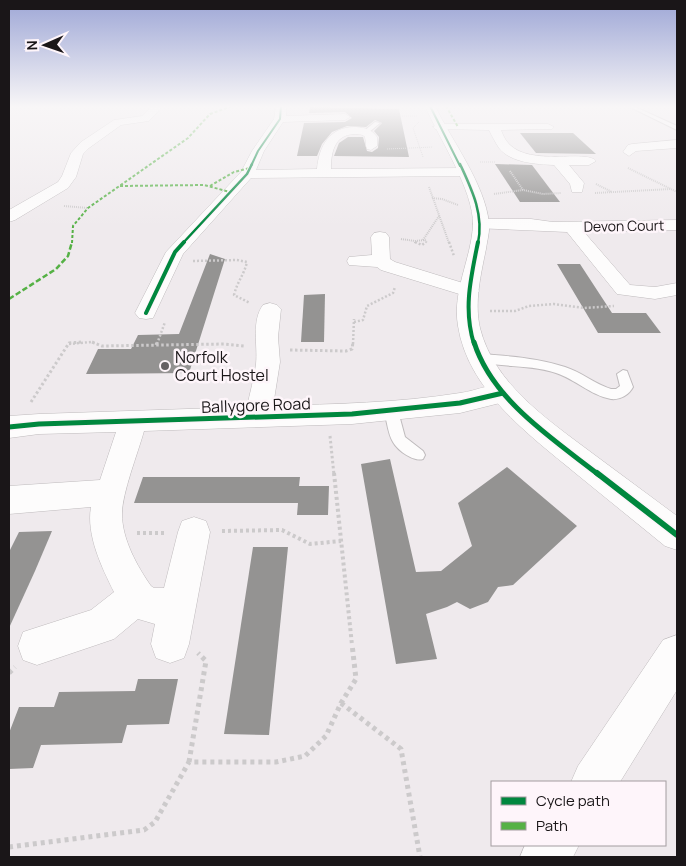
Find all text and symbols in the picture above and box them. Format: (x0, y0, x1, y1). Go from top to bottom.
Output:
north arrow (20, 20, 70, 70)
text: N (22, 40, 41, 51)
street label: Devon Court (583, 215, 665, 236)
place label: Norfolk Court Hostel (175, 346, 269, 386)
marker: Norfolk Court Hostel (159, 360, 171, 372)
street label: Ballygore Road (201, 392, 311, 418)
legend (491, 781, 666, 846)
text: Cycle path (536, 790, 610, 811)
text: Path (536, 815, 568, 836)

